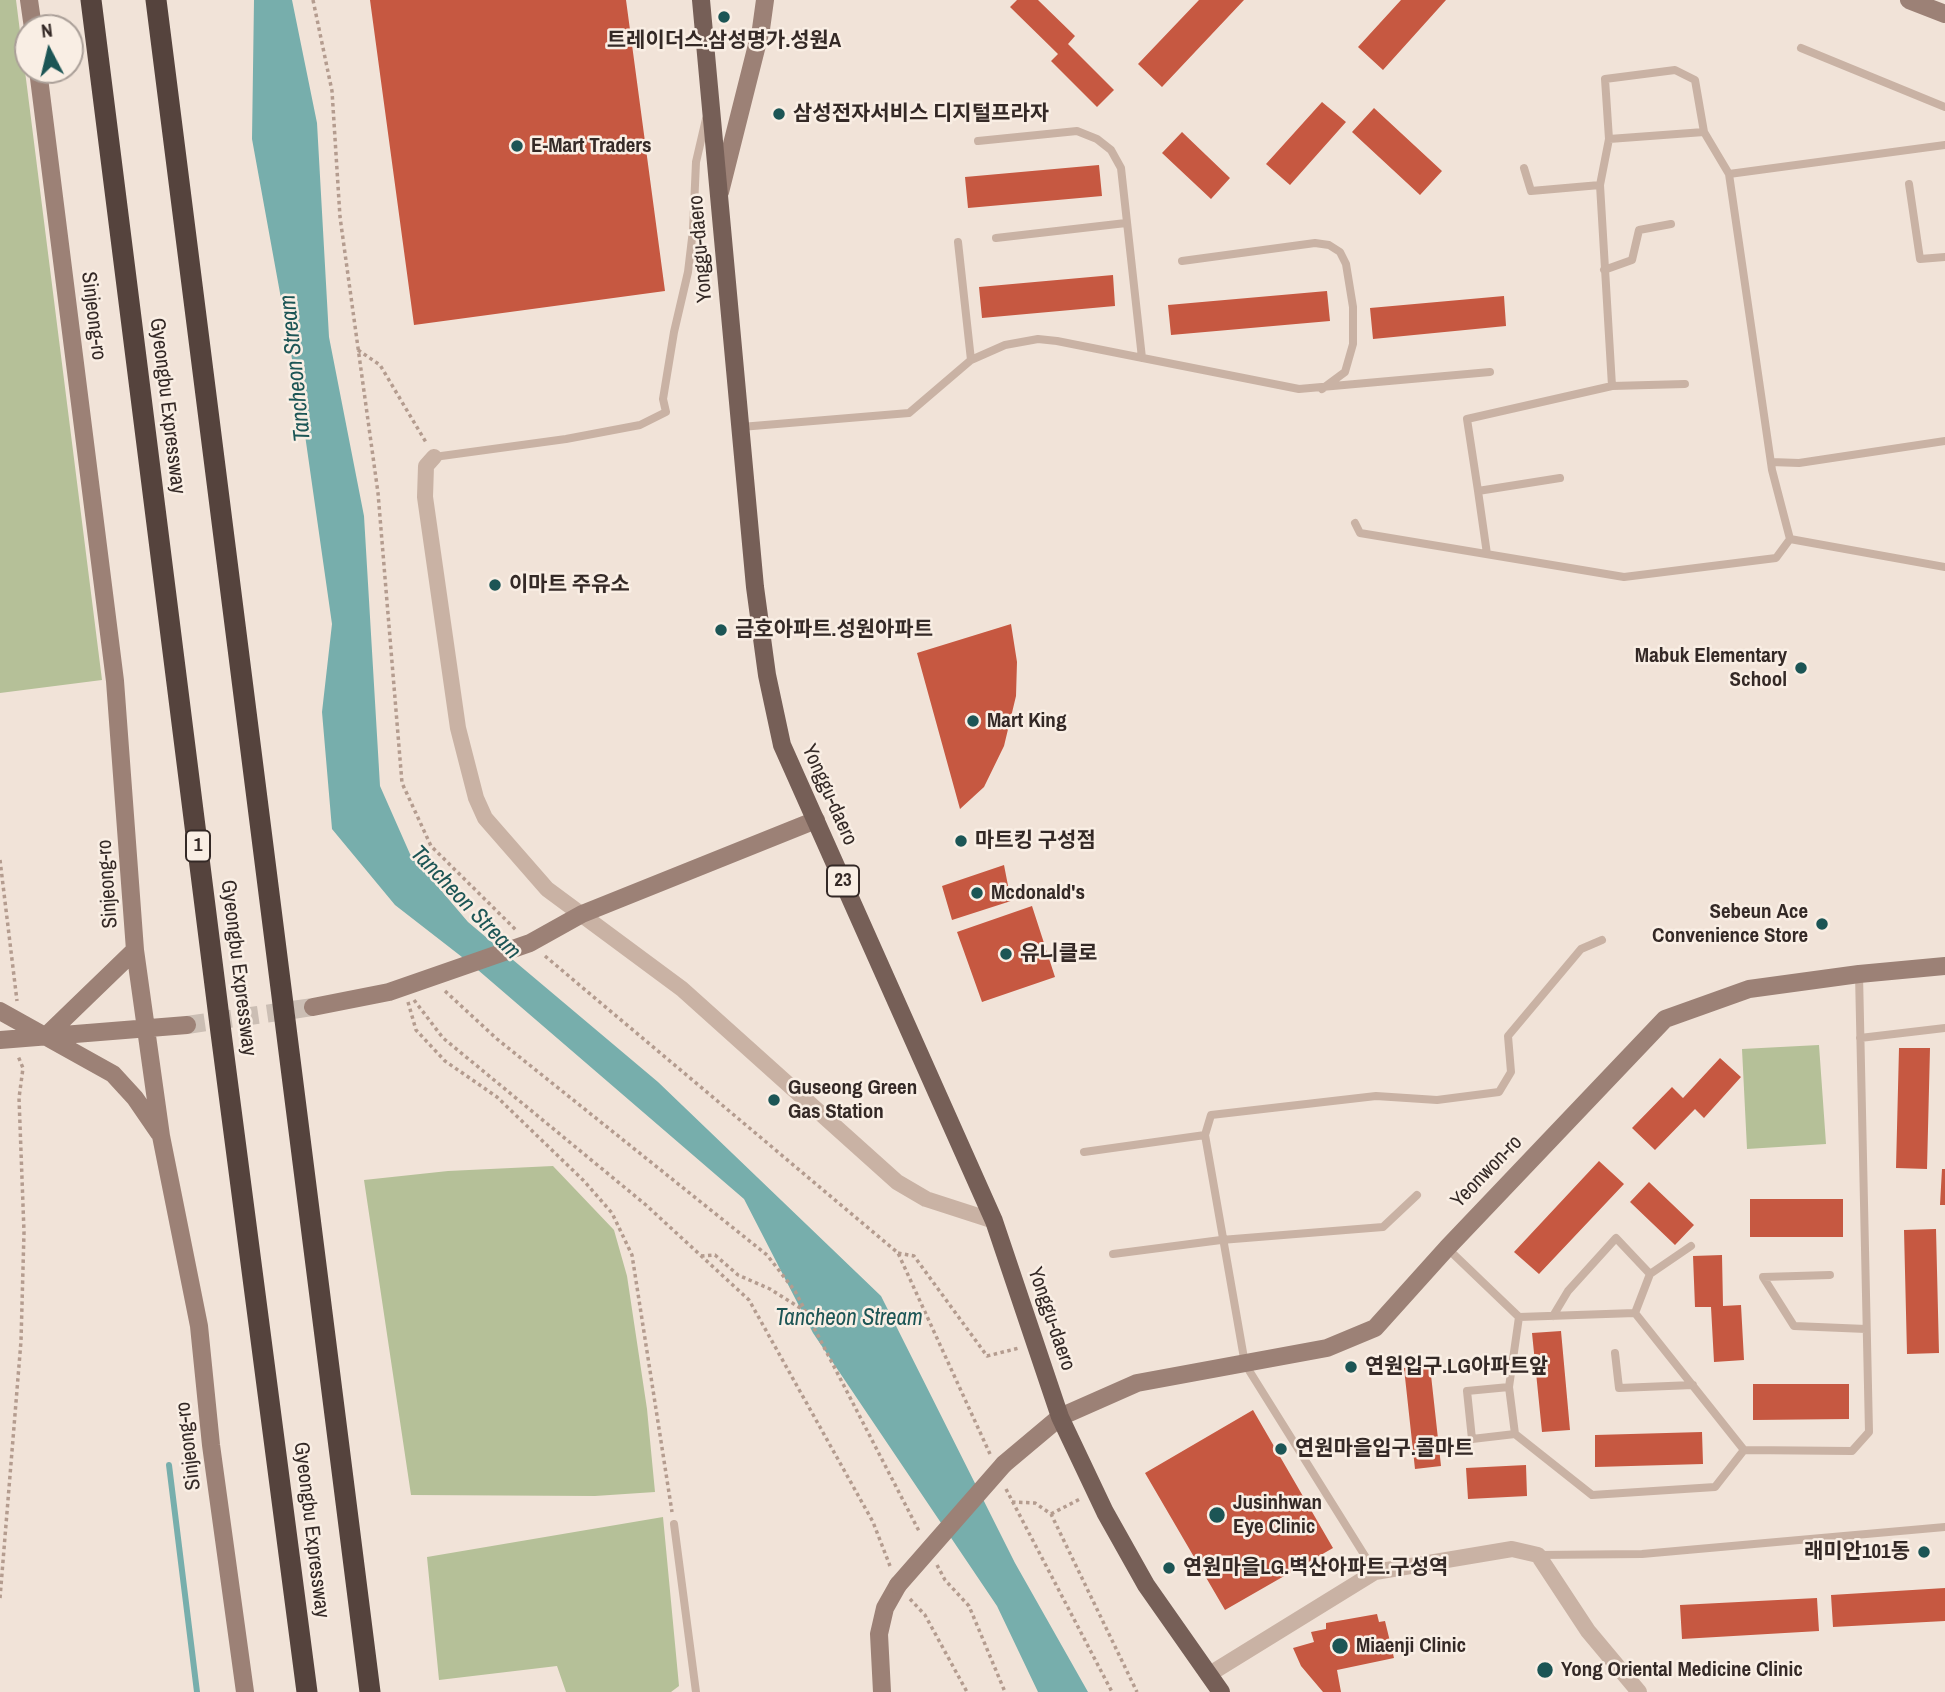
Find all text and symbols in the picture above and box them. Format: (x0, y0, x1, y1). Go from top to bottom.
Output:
marker: 트레이더스.삼성명가.성원A (716, 9, 732, 25)
north arrow (14, 14, 84, 84)
text: N (40, 17, 54, 44)
place label: 트레이더스.삼성명가.성원A (607, 28, 841, 54)
place label: 삼성전자서비스 디지털프라자 (793, 101, 1049, 127)
marker: 삼성전자서비스 디지털프라자 (771, 106, 787, 122)
place label: E-Mart Traders (531, 133, 652, 159)
marker: E-Mart Traders (509, 138, 525, 154)
street label: Yonggu-daero (684, 194, 718, 304)
street label: Sinjeong-ro (75, 270, 111, 362)
water label: Tancheon Stream (275, 293, 317, 443)
street label: Gyeongbu Expressway (144, 317, 190, 495)
place label: 이마트 주유소 (509, 572, 630, 598)
marker: 이마트 주유소 (487, 577, 503, 593)
place label: 금호아파트.성원아파트 (735, 617, 933, 643)
marker: 금호아파트.성원아파트 (713, 622, 729, 638)
place label: Mabuk Elementary School (1635, 643, 1787, 693)
marker: Mabuk Elementary School (1793, 660, 1809, 676)
place label: Mart King (987, 708, 1066, 734)
marker: Mart King (965, 713, 981, 729)
street label: Yonggu-daero (796, 741, 862, 849)
place label: 마트킹 구성점 (975, 828, 1096, 854)
road number: 1 (186, 831, 210, 862)
marker: 마트킹 구성점 (953, 833, 969, 849)
street label: Sinjeong-ro (92, 839, 124, 929)
water label: Tancheon Stream (404, 840, 526, 966)
road number: 23 (827, 866, 859, 897)
street label: Gyeongbu Expressway (215, 879, 261, 1057)
place label: Mcdonald's (991, 880, 1085, 906)
marker: Mcdonald's (969, 885, 985, 901)
place label: Sebeun Ace Convenience Store (1652, 899, 1808, 949)
marker: Sebeun Ace Convenience Store (1814, 916, 1830, 932)
place label: 유니클로 (1020, 941, 1097, 967)
marker: 유니클로 (998, 946, 1014, 962)
place label: Guseong Green Gas Station (788, 1075, 917, 1125)
marker: Guseong Green Gas Station (766, 1092, 782, 1108)
street label: Yeonwon-ro (1446, 1130, 1528, 1214)
street label: Yonggu-daero (1022, 1264, 1080, 1374)
water label: Tancheon Stream (775, 1305, 923, 1333)
place label: 연원입구.LG아파트앞 (1365, 1354, 1548, 1380)
marker: 연원입구.LG아파트앞 (1343, 1359, 1359, 1375)
street label: Sinjeong-ro (171, 1400, 207, 1492)
place label: 연원마을입구.콜마트 (1295, 1436, 1474, 1462)
street label: Gyeongbu Expressway (288, 1441, 334, 1619)
marker: 연원마을입구.콜마트 (1273, 1441, 1289, 1457)
place label: Jusinhwan Eye Clinic (1233, 1490, 1322, 1540)
marker: Jusinhwan Eye Clinic (1207, 1505, 1227, 1525)
place label: 래미안101동 (1804, 1539, 1910, 1565)
marker: 래미안101동 (1916, 1544, 1932, 1560)
place label: 연원마을LG.벽산아파트.구성역 (1183, 1555, 1448, 1581)
marker: 연원마을LG.벽산아파트.구성역 (1161, 1560, 1177, 1576)
place label: Miaenji Clinic (1356, 1633, 1466, 1659)
marker: Miaenji Clinic (1330, 1636, 1350, 1656)
place label: Yong Oriental Medicine Clinic (1561, 1657, 1803, 1683)
marker: Yong Oriental Medicine Clinic (1535, 1660, 1555, 1680)

